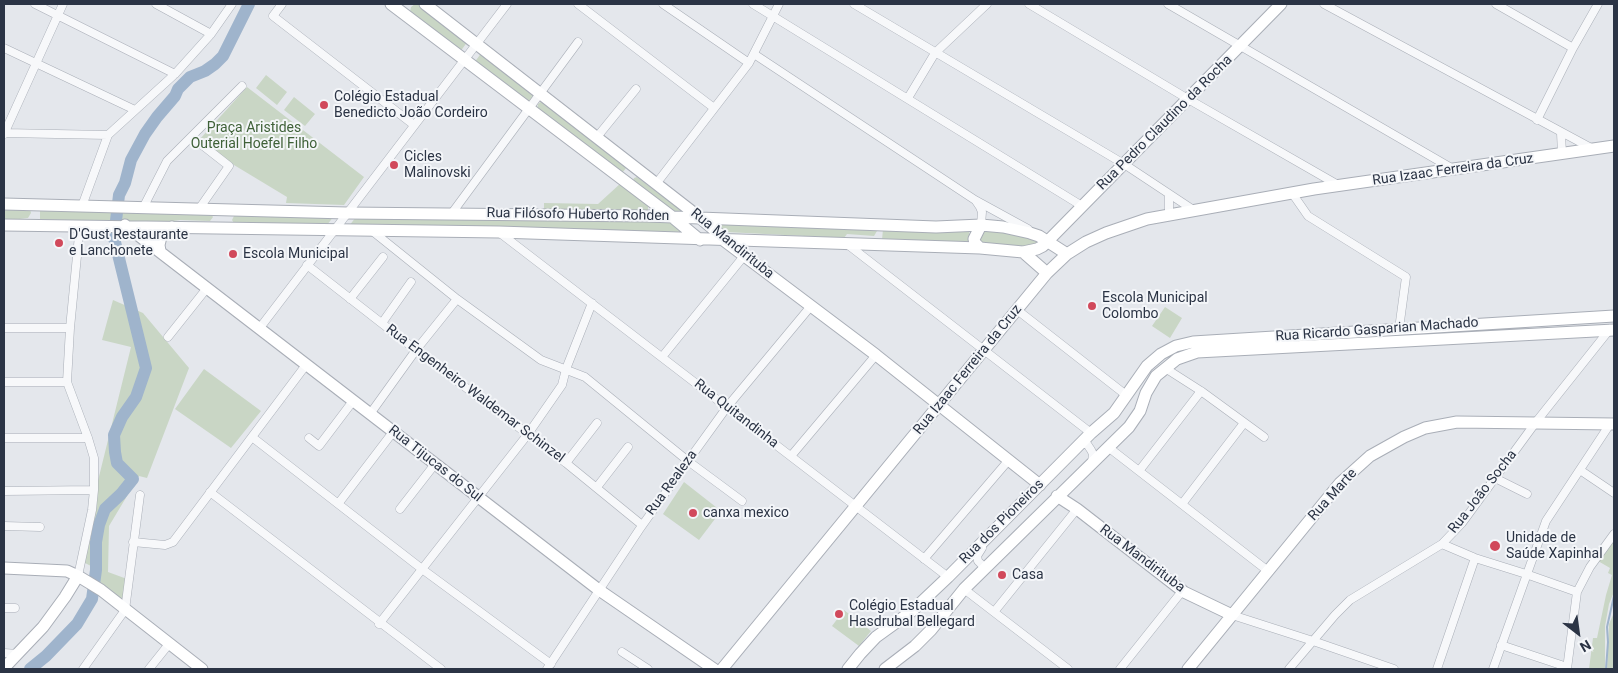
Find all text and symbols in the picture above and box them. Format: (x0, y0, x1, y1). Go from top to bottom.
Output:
street label: Rua Pedro Claudino da Rocha (1094, 52, 1236, 194)
place label: Colégio Estadual Benedicto João Cordeiro (334, 89, 488, 121)
marker: Colégio Estadual Benedicto João Cordeiro (318, 99, 330, 111)
park label: Praça Aristides Outerial Hoefel Filho (191, 120, 317, 152)
place label: Cicles Malinovski (404, 149, 471, 182)
street label: Rua Izaac Ferreira da Cruz (1371, 150, 1535, 190)
marker: Cicles Malinovski (388, 159, 400, 171)
street label: Rua Filósofo Huberto Rohden (486, 205, 670, 225)
street label: Rua Mandirituba (687, 205, 777, 283)
place label: D'Gust Restaurante e Lanchonete (69, 227, 188, 260)
marker: D'Gust Restaurante e Lanchonete (53, 237, 65, 249)
place label: Escola Municipal (243, 246, 349, 262)
marker: Escola Municipal (227, 248, 239, 260)
place label: Escola Municipal Colombo (1102, 290, 1208, 322)
marker: Escola Municipal Colombo (1086, 300, 1098, 312)
street label: Rua Izaac Ferreira da Cruz (910, 302, 1026, 438)
street label: Rua Ricardo Gasparian Machado (1275, 315, 1479, 345)
street label: Rua Engenheiro Waldemar Schinzel (382, 321, 568, 467)
street label: Rua Quitandinha (690, 376, 782, 452)
street label: Rua Tijucas do Sul (385, 422, 485, 506)
street label: Rua Realeza (643, 447, 701, 519)
street label: Rua João Socha (1445, 447, 1521, 537)
street label: Rua Marte (1305, 465, 1361, 525)
street label: Rua dos Pioneiros (956, 476, 1048, 568)
place label: canxa mexico (703, 505, 789, 521)
marker: canxa mexico (687, 507, 699, 519)
street label: Rua Mandirituba (1096, 522, 1188, 596)
place label: Unidade de Saúde Xapinhal (1506, 530, 1603, 562)
marker: Unidade de Saúde Xapinhal (1488, 539, 1502, 553)
place label: Casa (1012, 567, 1044, 583)
marker: Casa (996, 569, 1008, 581)
place label: Colégio Estadual Hasdrubal Bellegard (849, 598, 975, 630)
marker: Colégio Estadual Hasdrubal Bellegard (833, 608, 845, 620)
north arrow (1553, 608, 1603, 658)
text: N (1577, 637, 1594, 655)

